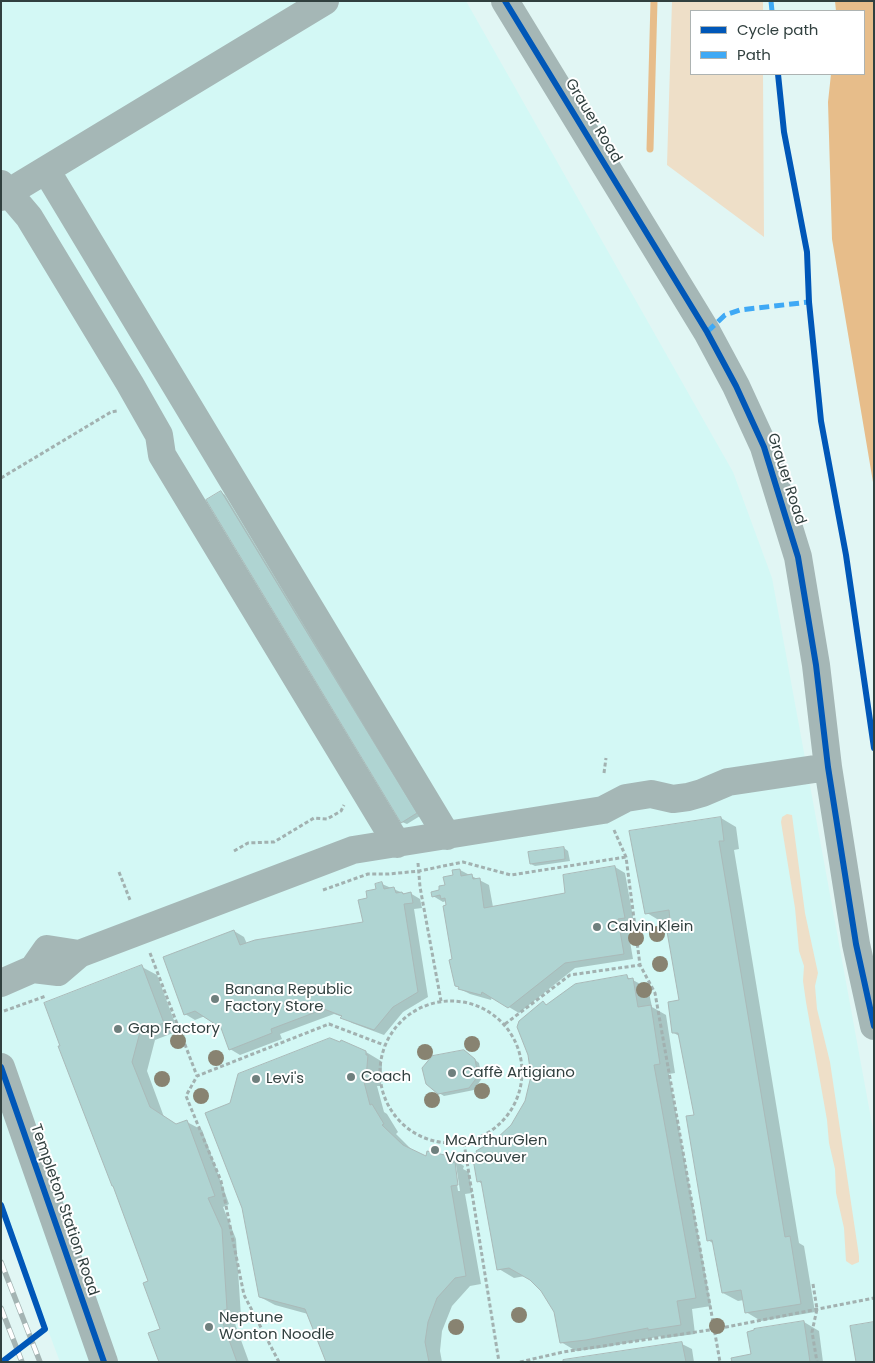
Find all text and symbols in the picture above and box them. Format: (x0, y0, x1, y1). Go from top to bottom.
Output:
legend (690, 10, 865, 75)
text: Cycle path (737, 19, 818, 40)
text: Path (737, 44, 771, 65)
street label: Grauer Road (561, 76, 625, 166)
street label: Grauer Road (763, 431, 809, 527)
place label: Calvin Klein (607, 918, 693, 936)
marker: Calvin Klein (591, 921, 603, 933)
place label: Banana Republic Factory Store (225, 981, 353, 1016)
marker: Banana Republic Factory Store (209, 993, 221, 1005)
place label: Gap Factory (128, 1020, 220, 1038)
marker: Gap Factory (112, 1023, 124, 1035)
place label: Caffè Artigiano (462, 1064, 575, 1082)
marker: Caffè Artigiano (446, 1067, 458, 1079)
place label: Coach (361, 1068, 411, 1086)
place label: Levi's (266, 1070, 304, 1088)
marker: Coach (345, 1071, 357, 1083)
marker: Levi's (250, 1073, 262, 1085)
street label: Templeton Station Road (26, 1122, 102, 1298)
place label: McArthurGlen Vancouver (445, 1132, 547, 1167)
marker: McArthurGlen Vancouver (429, 1144, 441, 1156)
place label: Neptune Wonton Noodle (219, 1309, 334, 1344)
marker: Neptune Wonton Noodle (203, 1321, 215, 1333)

